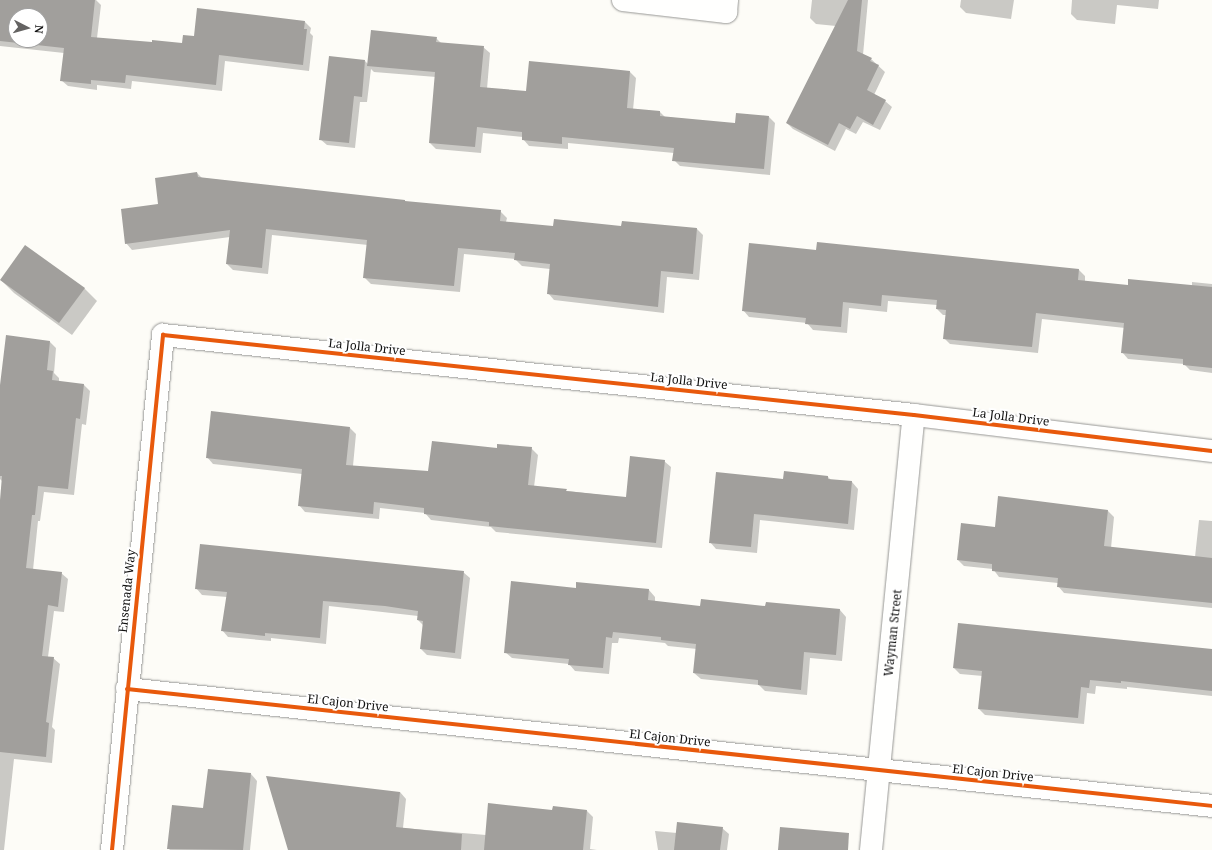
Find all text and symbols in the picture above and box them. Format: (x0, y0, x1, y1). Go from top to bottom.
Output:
north arrow (8, 8, 48, 48)
text: N (32, 24, 47, 34)
street label: La Jolla Drive (328, 336, 406, 358)
street label: La Jolla Drive (650, 370, 728, 392)
street label: La Jolla Drive (972, 405, 1050, 429)
street label: Ensenada Way (115, 549, 139, 633)
street label: Wayman Street (881, 589, 905, 677)
street label: El Cajon Drive (307, 692, 389, 714)
street label: El Cajon Drive (629, 727, 711, 749)
street label: El Cajon Drive (952, 762, 1034, 784)

